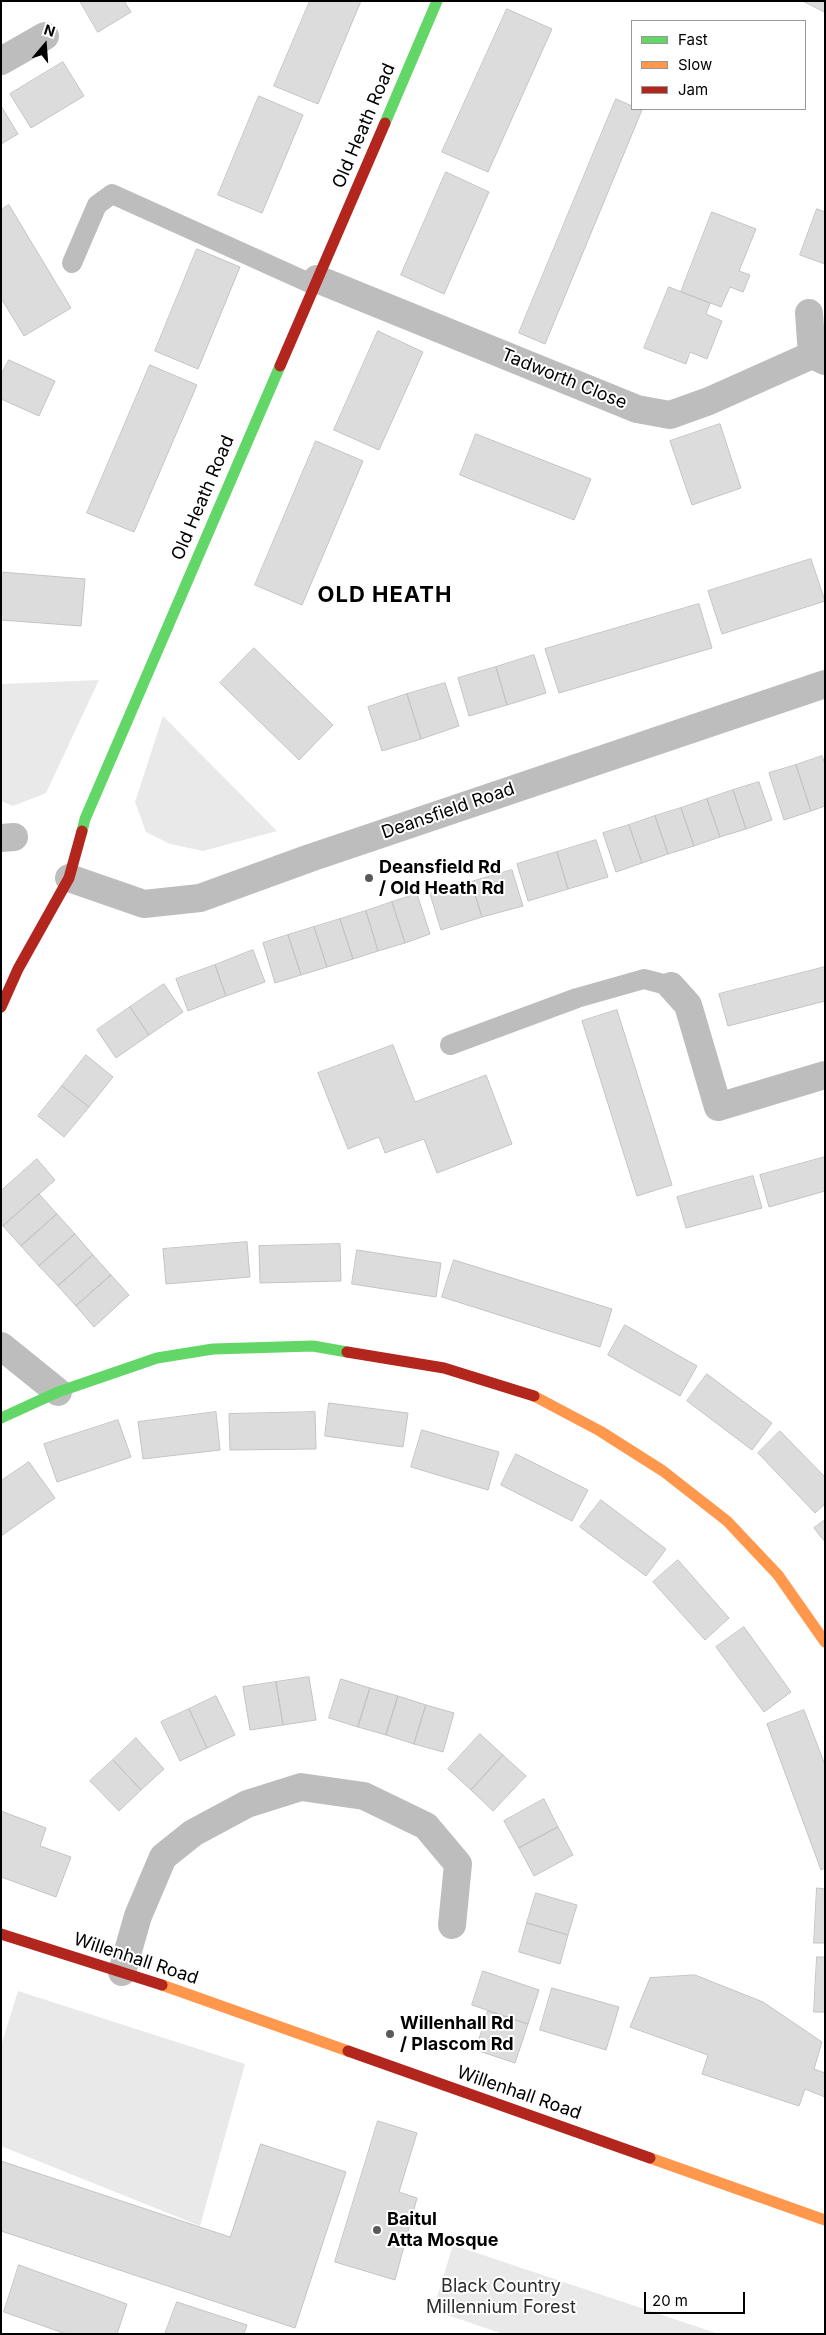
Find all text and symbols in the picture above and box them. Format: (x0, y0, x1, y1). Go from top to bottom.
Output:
north arrow (20, 20, 70, 70)
legend (631, 20, 806, 110)
text: N (42, 21, 57, 40)
text: Fast (678, 30, 708, 49)
text: Slow (678, 55, 712, 74)
street label: Old Heath Road (328, 60, 400, 192)
text: Jam (678, 80, 708, 99)
street label: Tadworth Close (498, 344, 630, 414)
street label: Old Heath Road (167, 432, 239, 564)
district label: OLD HEATH (316, 582, 454, 608)
street label: Deansfield Road (379, 778, 517, 844)
place label: Deansfield Rd / Old Heath Rd (379, 857, 504, 900)
marker: Deansfield Rd / Old Heath Rd (363, 872, 375, 884)
street label: Willenhall Road (71, 1929, 201, 1989)
place label: Willenhall Rd / Plascom Rd (400, 2013, 514, 2056)
marker: Willenhall Rd / Plascom Rd (384, 2028, 396, 2040)
street label: Willenhall Road (454, 2062, 584, 2124)
place label: Baitul Atta Mosque (387, 2209, 498, 2252)
marker: Baitul Atta Mosque (371, 2224, 383, 2236)
park label: Black Country Millennium Forest (426, 2276, 576, 2318)
scale bar (646, 2282, 747, 2314)
text: 20 m (652, 2291, 688, 2310)

